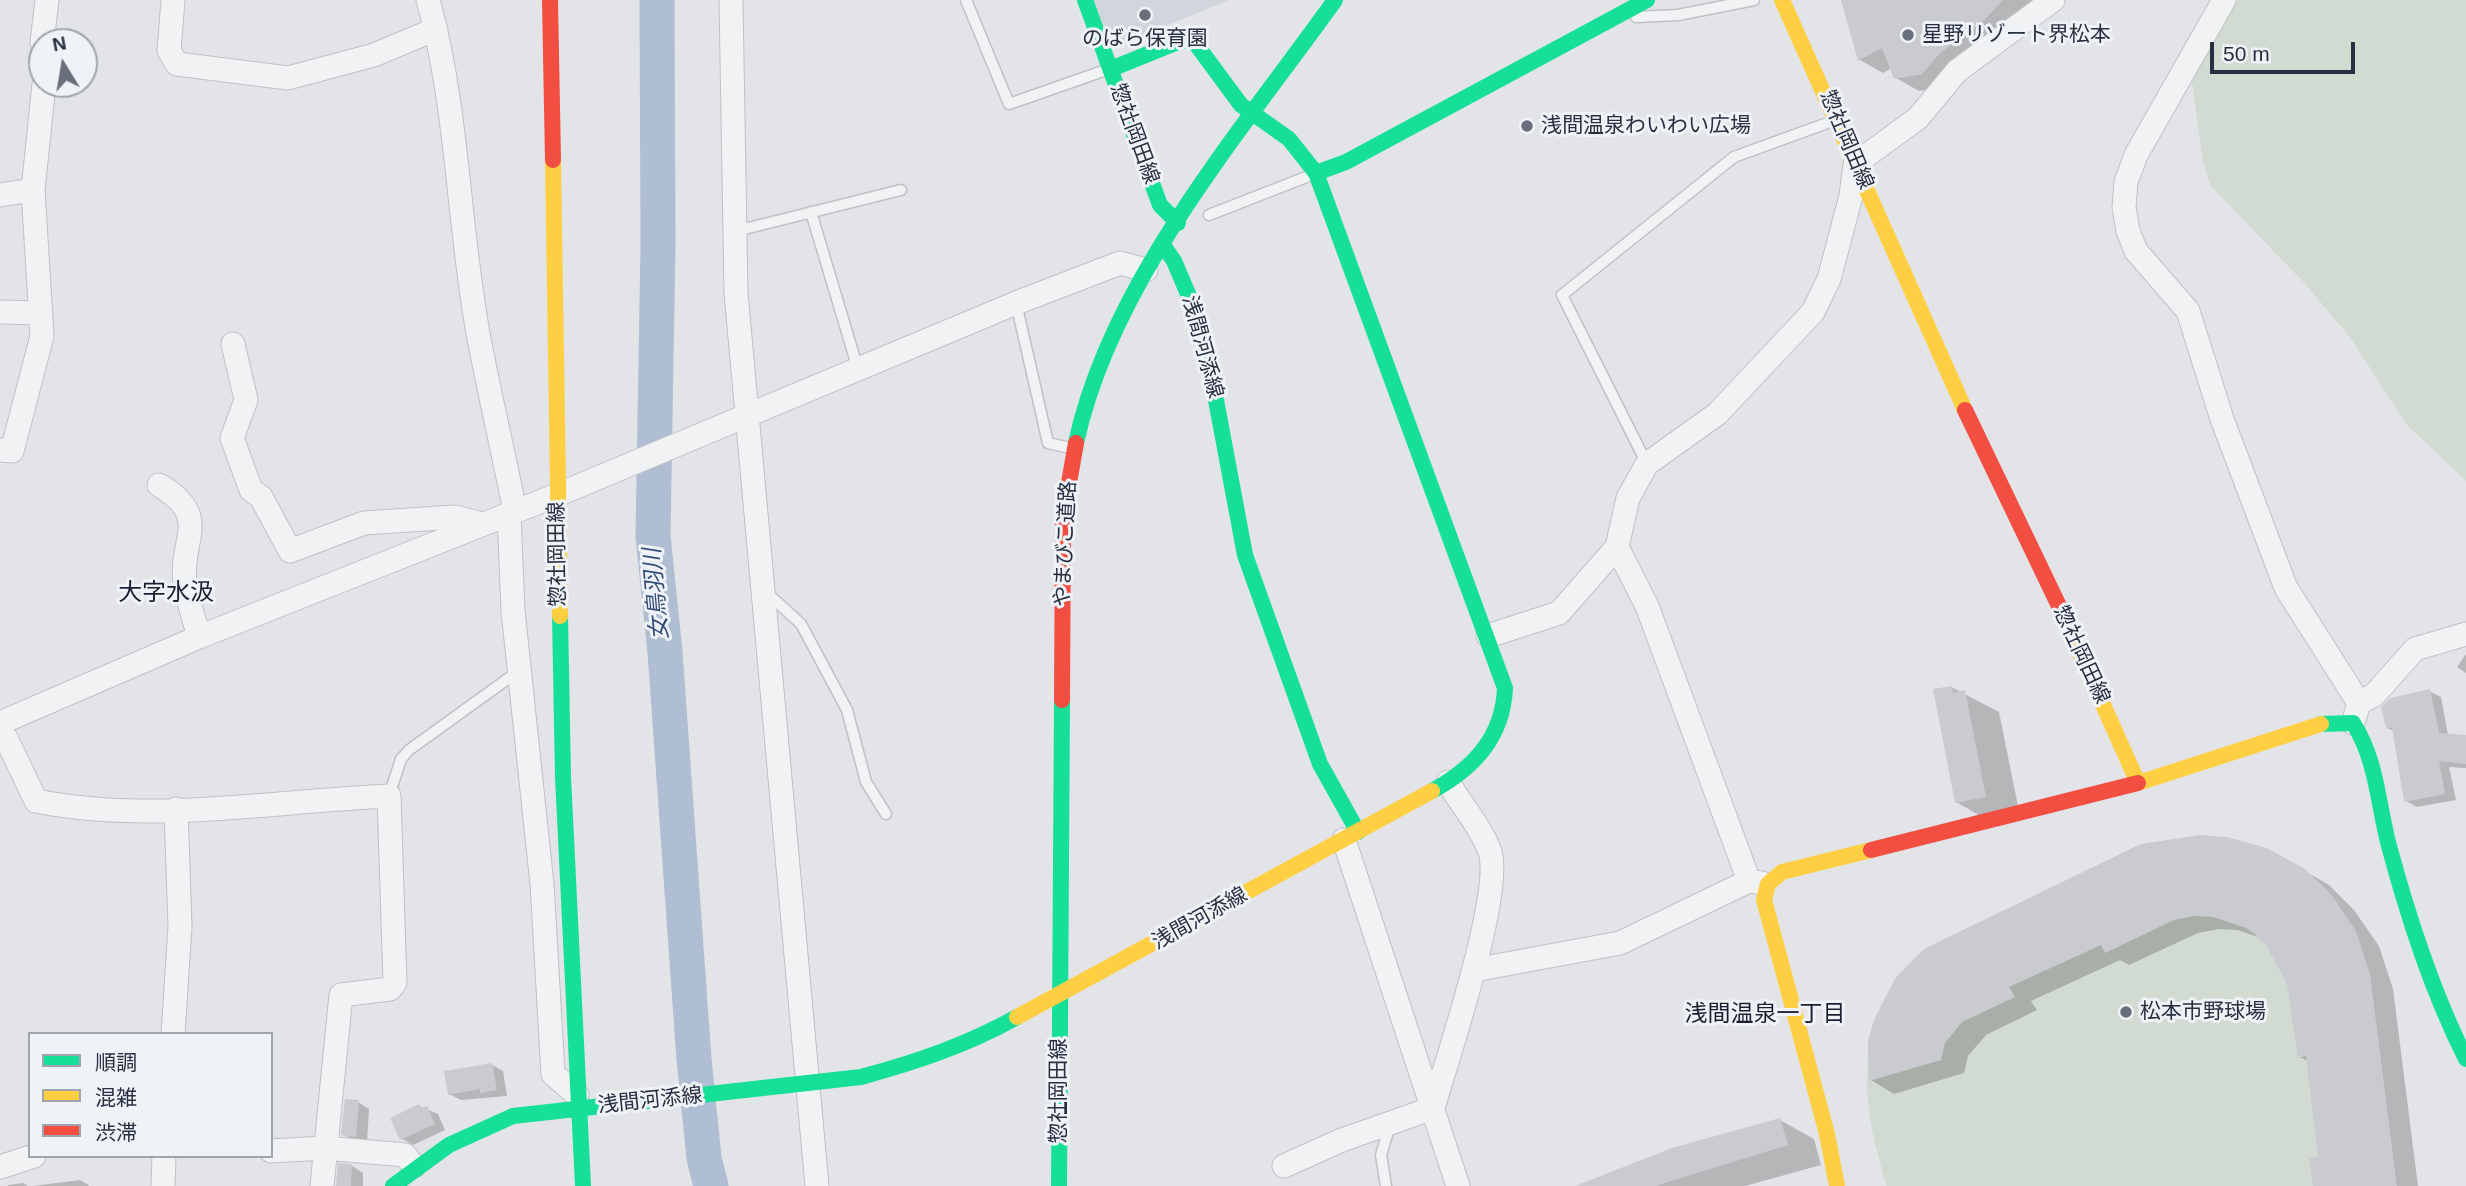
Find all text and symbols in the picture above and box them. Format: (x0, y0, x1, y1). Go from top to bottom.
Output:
marker: のばら保育園 (1137, 7, 1153, 23)
place label: 星野リゾート界松本 (1922, 22, 2111, 48)
place label: のばら保育園 (1082, 26, 1208, 52)
marker: 星野リゾート界松本 (1900, 27, 1916, 43)
north arrow (28, 28, 98, 98)
scale bar (2214, 28, 2359, 72)
text: N (51, 32, 68, 55)
text: 50 m (2223, 42, 2270, 65)
street label: 惣社岡田線 (1104, 80, 1164, 188)
street label: 惣社岡田線 (1814, 87, 1878, 193)
place label: 浅間温泉わいわい広場 (1541, 113, 1751, 139)
marker: 浅間温泉わいわい広場 (1519, 118, 1535, 134)
street label: 浅間河添線 (1176, 293, 1228, 401)
street label: やまびこ道路 (1050, 480, 1082, 608)
street label: 惣社岡田線 (544, 501, 572, 607)
water label: 女鳥羽川 (639, 547, 675, 641)
district label: 大字水汲 (118, 579, 214, 607)
street label: 惣社岡田線 (2047, 602, 2115, 708)
street label: 浅間河添線 (1148, 883, 1252, 955)
place label: 松本市野球場 (2140, 999, 2266, 1025)
district label: 浅間温泉一丁目 (1685, 1001, 1845, 1029)
marker: 松本市野球場 (2118, 1004, 2134, 1020)
legend (28, 1032, 273, 1158)
street label: 惣社岡田線 (1046, 1039, 1072, 1143)
text: 順調 (95, 1051, 137, 1074)
street label: 浅間河添線 (596, 1083, 704, 1119)
text: 混雑 (95, 1086, 137, 1109)
text: 渋滞 (95, 1121, 137, 1144)

